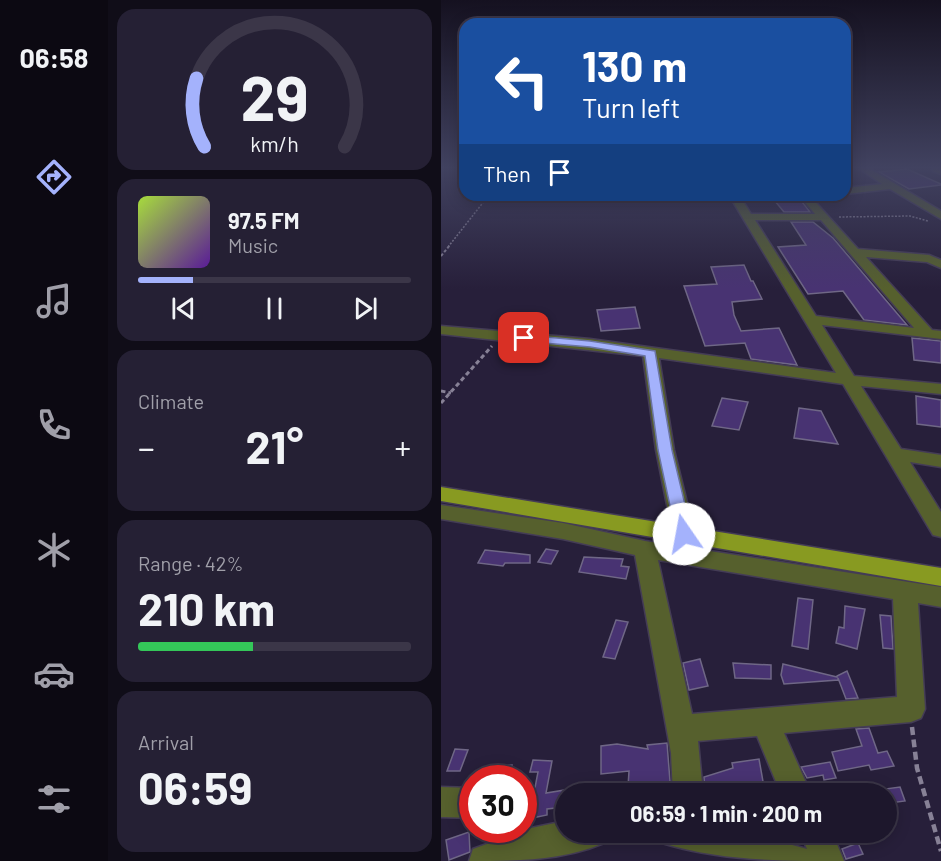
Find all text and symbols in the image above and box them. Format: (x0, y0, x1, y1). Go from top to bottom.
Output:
text: 130 m (582, 40, 687, 90)
text: 06:58 (20, 41, 88, 73)
icon: left (483, 42, 561, 120)
text: 29 (240, 59, 309, 133)
text: Turn left (582, 91, 680, 123)
text: km/h (250, 131, 299, 156)
icon: directions (33, 156, 75, 198)
icon: arrive (543, 156, 576, 189)
text: Then (483, 160, 531, 186)
text: 97.5 FM (228, 207, 299, 233)
text: Music (228, 233, 278, 257)
icon: music (33, 280, 75, 322)
icon: previous (167, 292, 200, 325)
icon: pause (258, 292, 291, 325)
icon: next (349, 292, 382, 325)
pin (498, 312, 549, 363)
icon: arrive (507, 321, 540, 354)
text: Climate (138, 389, 204, 413)
icon: phone (33, 404, 75, 446)
text: 21° (246, 419, 303, 473)
text: − (138, 427, 155, 467)
text: + (395, 427, 411, 467)
position arrow (652, 502, 716, 566)
icon: climate (33, 529, 75, 571)
text: Range · 42% (138, 551, 244, 575)
text: 210 km (138, 581, 275, 635)
icon: car (33, 653, 75, 695)
text: Arrival (138, 730, 194, 754)
text: 06:59 (138, 760, 252, 814)
speed limit sign: 30 (459, 765, 537, 843)
icon: filters (33, 778, 75, 820)
text: 06:59 · 1 min · 200 m (630, 800, 822, 826)

